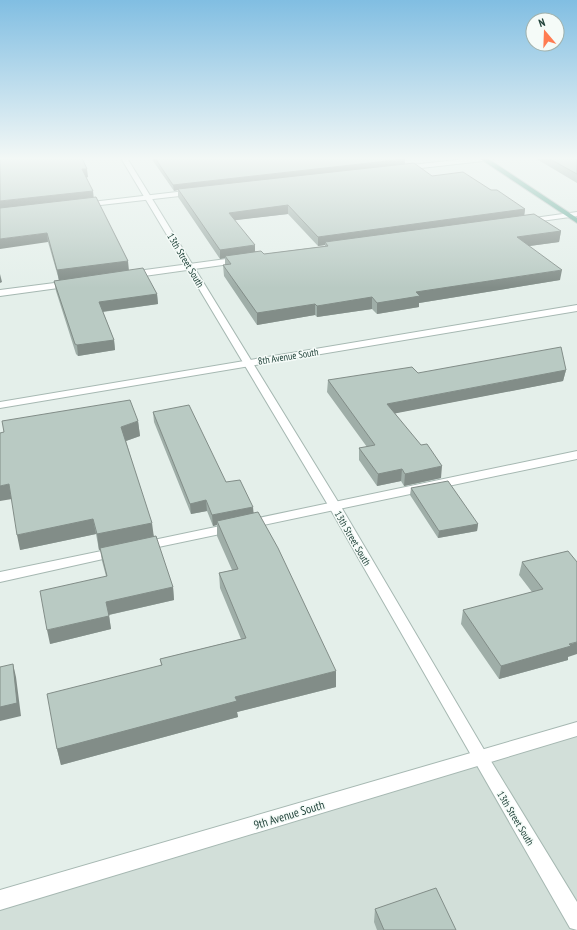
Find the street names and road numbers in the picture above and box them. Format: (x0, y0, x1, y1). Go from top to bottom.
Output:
street label: 13th Street South (164, 231, 207, 290)
street label: 8th Avenue South (257, 345, 319, 368)
street label: 13th Street South (332, 509, 373, 568)
street label: 13th Street South (494, 789, 537, 848)
street label: 9th Avenue South (252, 797, 326, 832)

